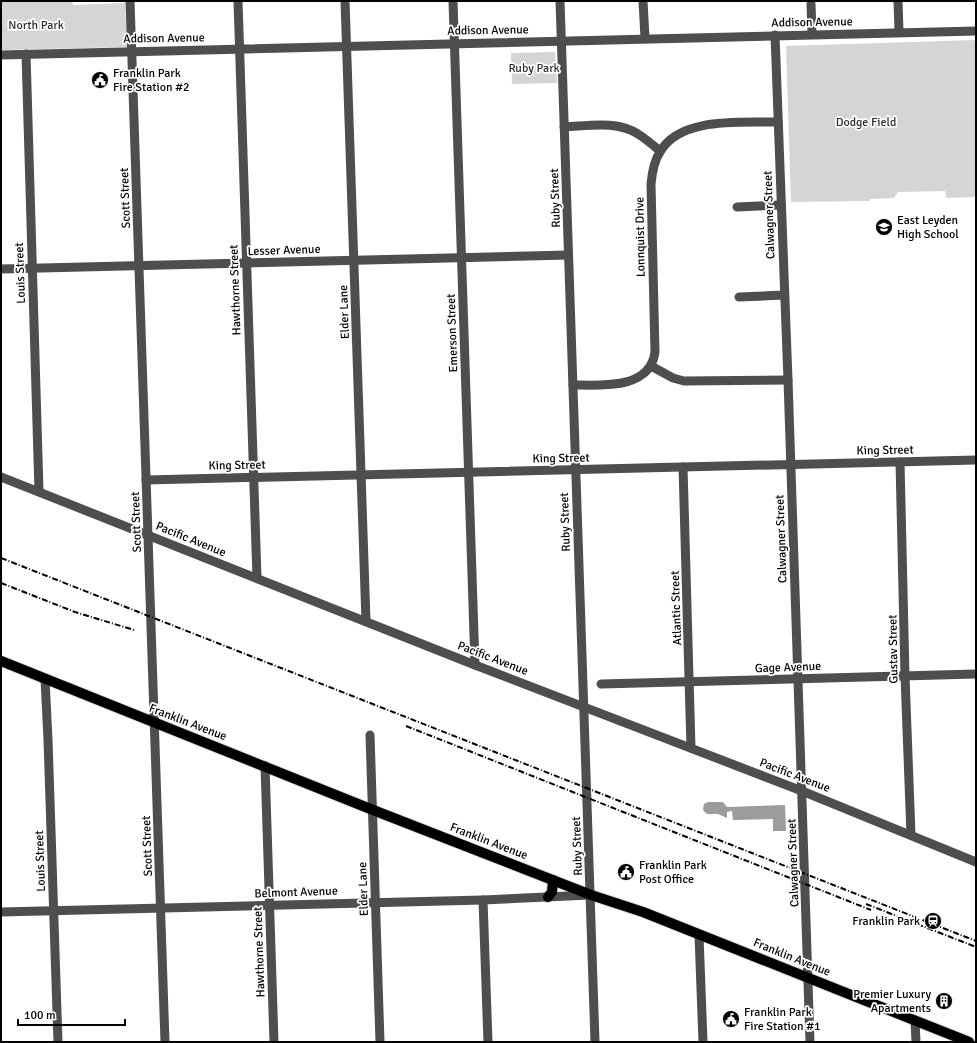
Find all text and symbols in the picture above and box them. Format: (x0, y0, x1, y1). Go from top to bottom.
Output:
street label: Addison Avenue (771, 14, 853, 31)
park label: North Park (8, 18, 64, 33)
street label: Addison Avenue (447, 22, 529, 39)
street label: Addison Avenue (123, 30, 205, 47)
park label: Ruby Park (508, 61, 560, 76)
place label: Franklin Park Fire Station #2 (113, 66, 189, 95)
public building icon: Franklin Park Fire Station #2 (90, 70, 110, 90)
park label: Dodge Field (836, 115, 896, 130)
street label: Scott Street (117, 167, 134, 229)
street label: Ruby Street (547, 168, 564, 228)
street label: Calwagner Street (760, 171, 779, 259)
street label: Lonnquist Drive (632, 197, 649, 277)
place label: East Leyden High School (897, 213, 959, 242)
school or university icon: East Leyden High School (874, 217, 894, 237)
street label: Louis Street (12, 242, 29, 304)
street label: Lesser Avenue (247, 242, 321, 259)
street label: Hawthorne Street (226, 244, 245, 336)
street label: Elder Lane (336, 285, 353, 339)
street label: Emerson Street (444, 293, 461, 373)
street label: King Street (856, 443, 914, 458)
street label: King Street (532, 451, 590, 466)
street label: King Street (208, 458, 266, 473)
street label: Scott Street (128, 491, 145, 553)
street label: Ruby Street (557, 492, 574, 552)
street label: Calwagner Street (772, 495, 791, 583)
street label: Pacific Avenue (154, 519, 228, 560)
street label: Atlantic Street (668, 570, 685, 646)
street label: Gustav Street (885, 614, 902, 684)
street label: Pacific Avenue (455, 638, 530, 679)
street label: Gage Avenue (755, 659, 821, 676)
street label: Franklin Avenue (147, 701, 229, 744)
street label: Pacific Avenue (757, 755, 832, 796)
street label: Scott Street (139, 815, 156, 877)
street label: Ruby Street (569, 816, 586, 876)
street label: Calwagner Street (784, 819, 803, 907)
street label: Franklin Avenue (448, 820, 530, 863)
street label: Louis Street (32, 830, 49, 892)
place label: Franklin Park Post Office (639, 858, 707, 887)
street label: Elder Lane (355, 862, 372, 916)
public building icon: Franklin Park Post Office (616, 862, 636, 882)
street label: Belmont Avenue (254, 884, 338, 901)
street label: Hawthorne Street (250, 906, 269, 998)
station icon: Franklin Park (923, 911, 943, 931)
place label: Franklin Park (852, 914, 920, 929)
street label: Franklin Avenue (751, 935, 833, 980)
place label: Premier Luxury Apartments (853, 987, 931, 1016)
building icon: Premier Luxury Apartments (934, 991, 954, 1011)
scale bar (18, 1001, 125, 1027)
place label: Franklin Park Fire Station #1 (744, 1005, 820, 1034)
text: 100 m (24, 1008, 56, 1023)
public building icon: Franklin Park Fire Station #1 (721, 1009, 741, 1029)

